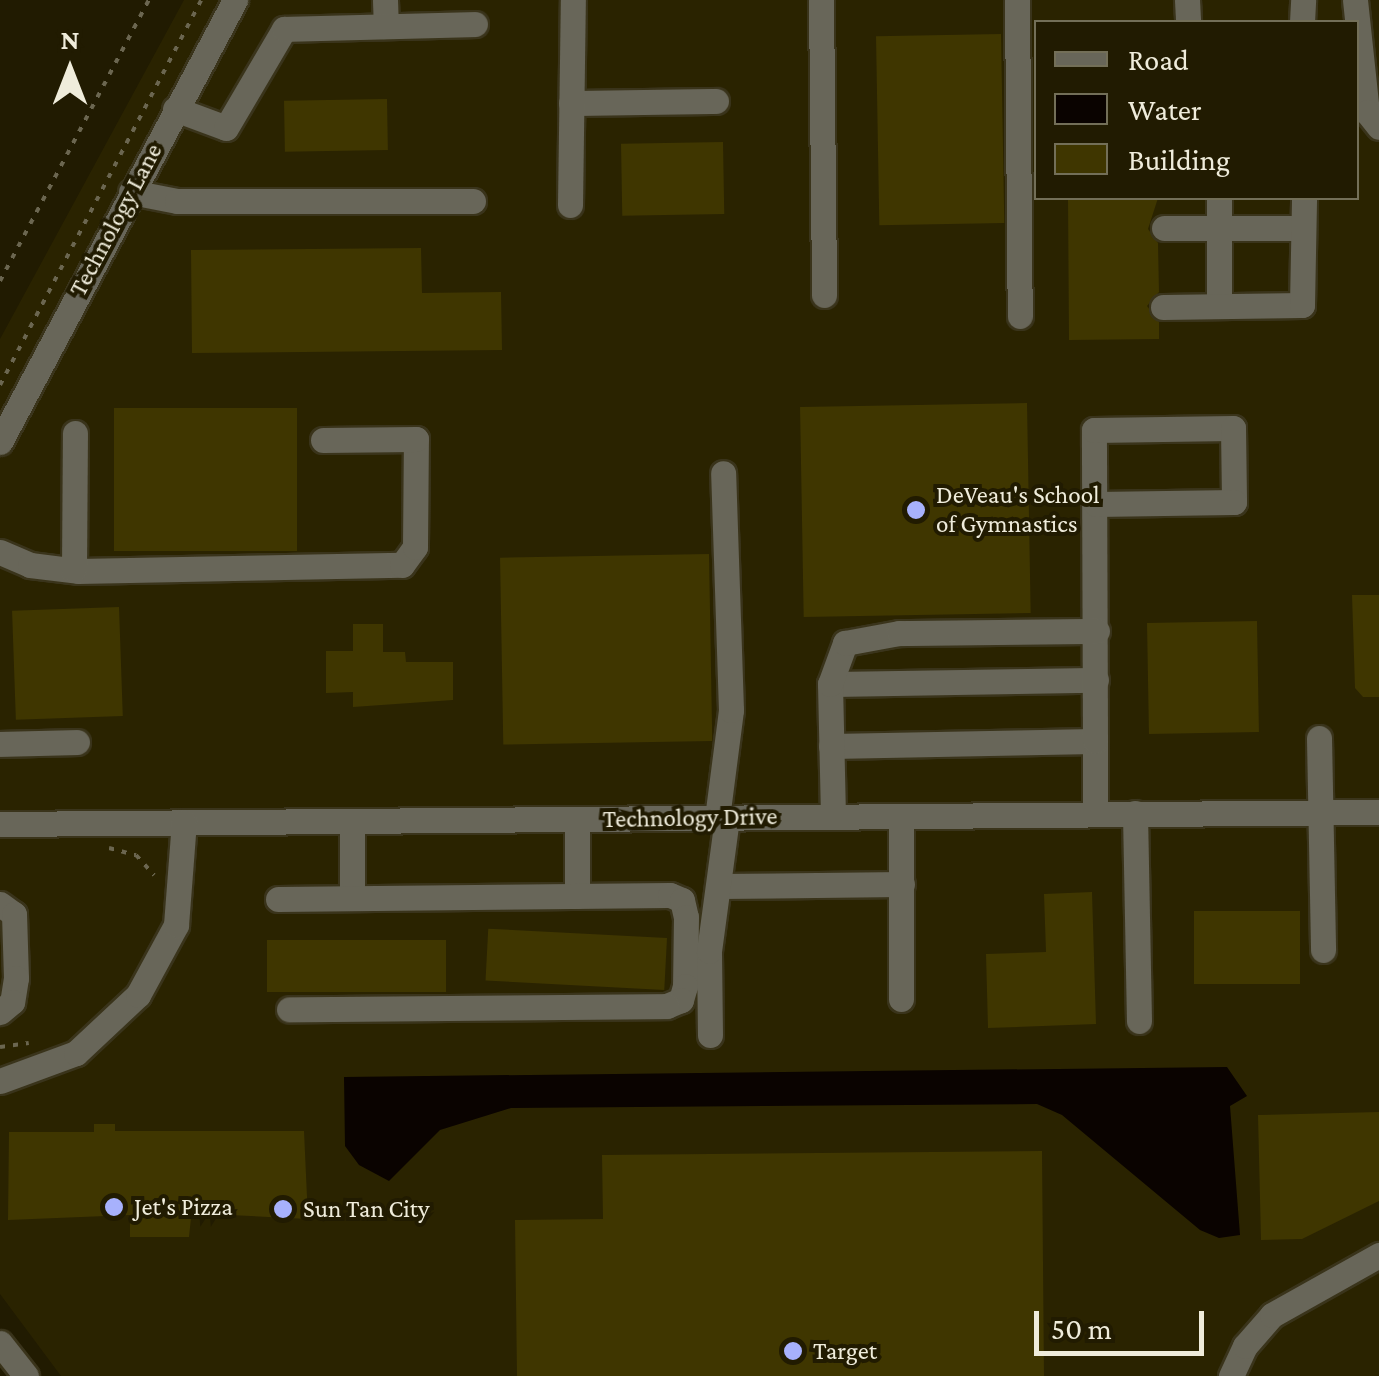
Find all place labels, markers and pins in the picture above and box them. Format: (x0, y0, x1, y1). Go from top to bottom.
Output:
place label: DeVeau's School of Gymnastics (936, 481, 1100, 540)
marker: DeVeau's School of Gymnastics (905, 499, 927, 521)
place label: Jet's Pizza (134, 1192, 233, 1222)
place label: Sun Tan City (303, 1194, 429, 1224)
marker: Jet's Pizza (103, 1196, 125, 1218)
marker: Sun Tan City (272, 1198, 294, 1220)
place label: Target (813, 1336, 877, 1366)
marker: Target (782, 1340, 804, 1362)

